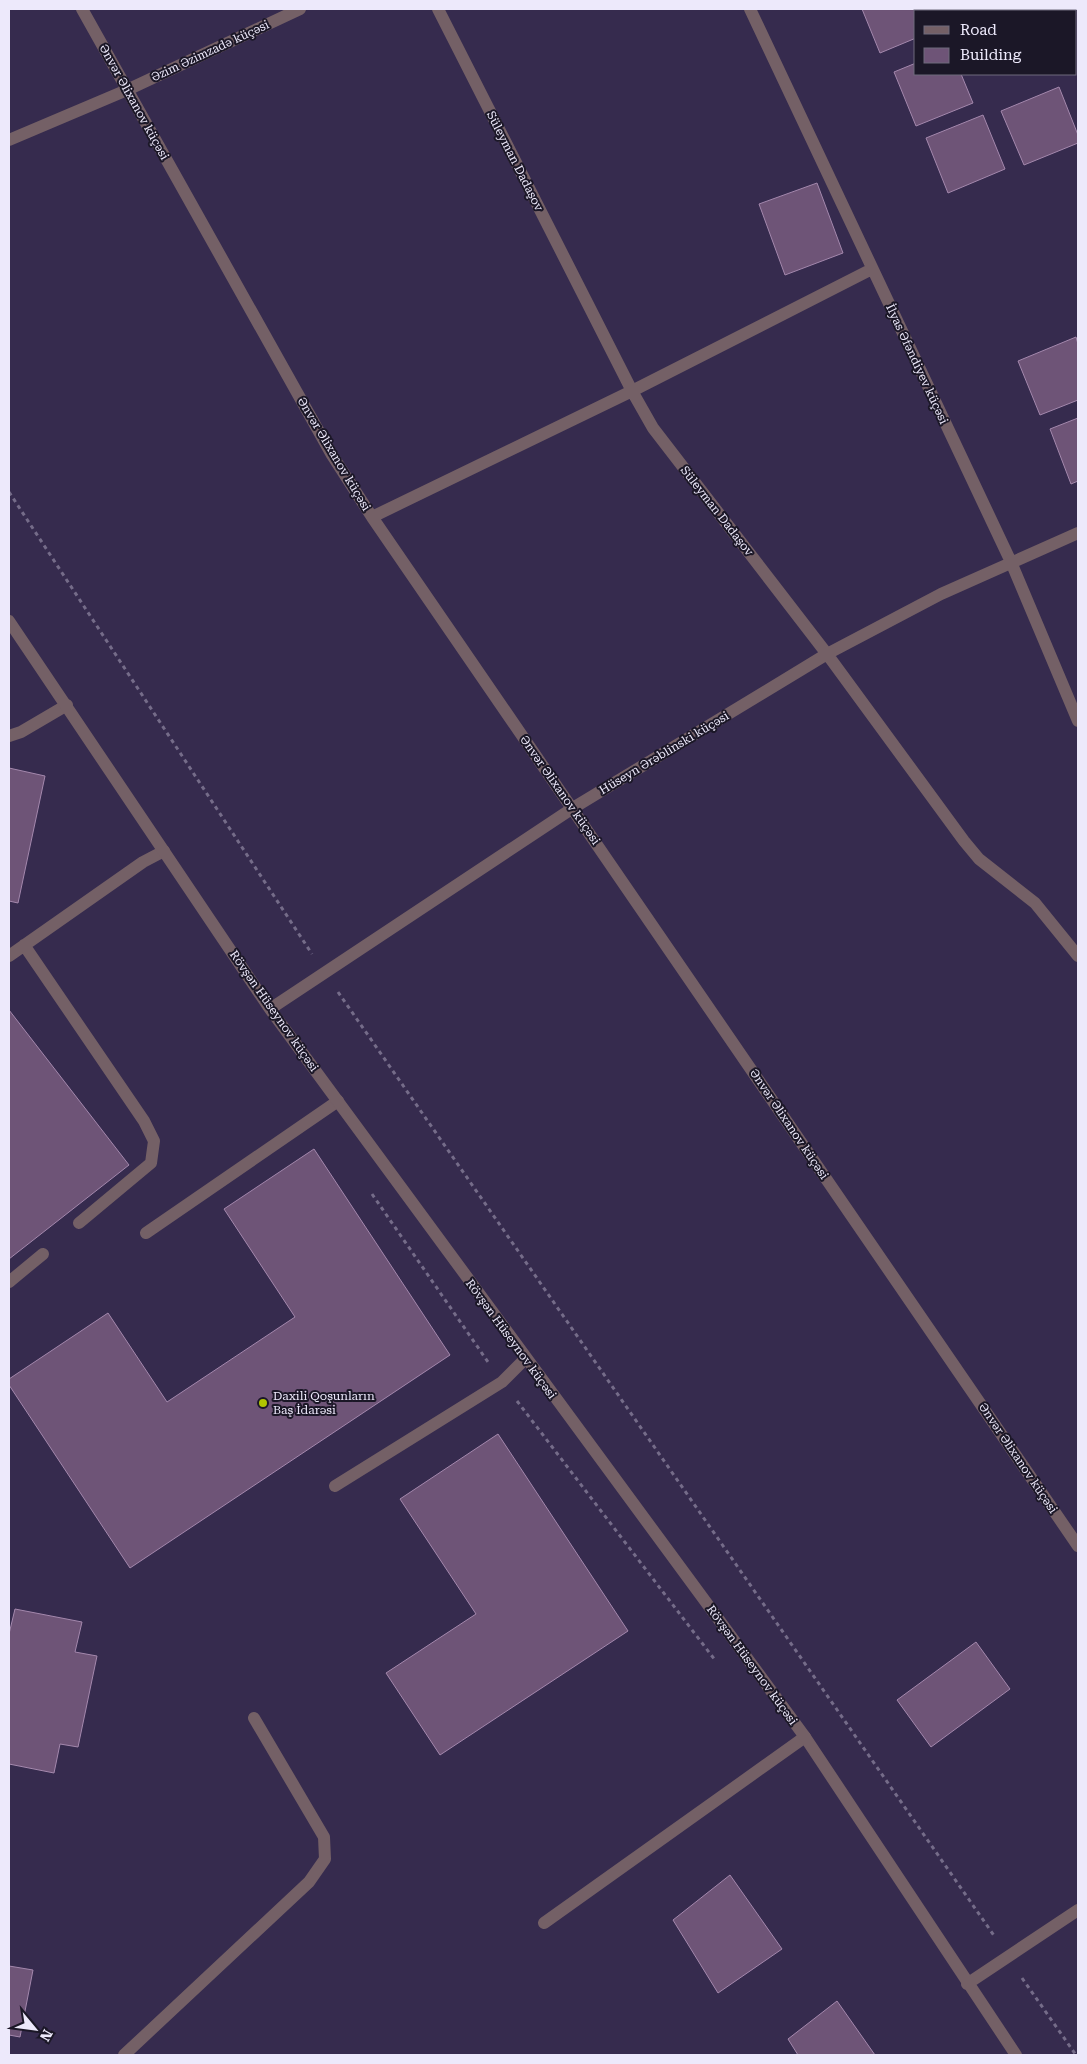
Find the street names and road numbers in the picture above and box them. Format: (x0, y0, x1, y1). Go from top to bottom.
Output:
street label: Əzim Əzimzadə küçəsi (149, 17, 271, 84)
street label: Ənvər Əlixanov küçəsi (96, 42, 172, 162)
street label: Süleyman Dadaşov (484, 109, 546, 213)
street label: İlyas Əfəndiyev küçəsi (883, 302, 951, 426)
street label: Ənvər Əlixanov küçəsi (295, 395, 374, 513)
street label: Süleyman Dadaşov (678, 463, 756, 559)
street label: Hüseyn Ərəblinski küçəsi (597, 709, 731, 797)
street label: Ənvər Əlixanov küçəsi (517, 733, 603, 847)
street label: Rövşən Hüseynov küçəsi (227, 948, 321, 1074)
street label: Ənvər Əlixanov küçəsi (747, 1066, 831, 1182)
street label: Rövşən Hüseynov küçəsi (463, 1276, 559, 1402)
street label: Ənvər Əlixanov küçəsi (976, 1400, 1060, 1516)
street label: Rövşən Hüseynov küçəsi (704, 1602, 800, 1728)

